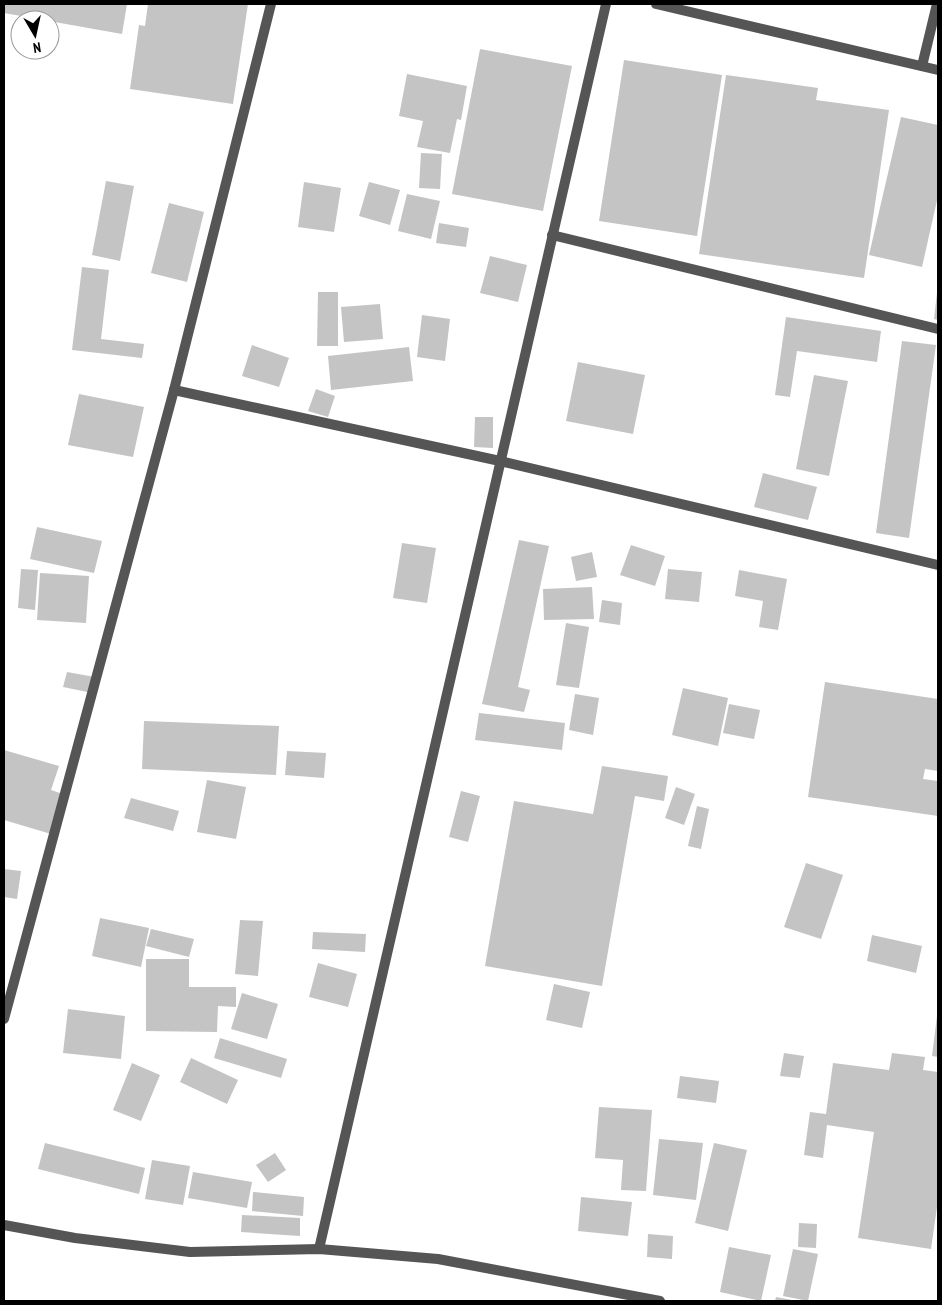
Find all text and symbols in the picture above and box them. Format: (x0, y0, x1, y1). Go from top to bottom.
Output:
north arrow (10, 10, 60, 60)
text: N (32, 38, 42, 57)

